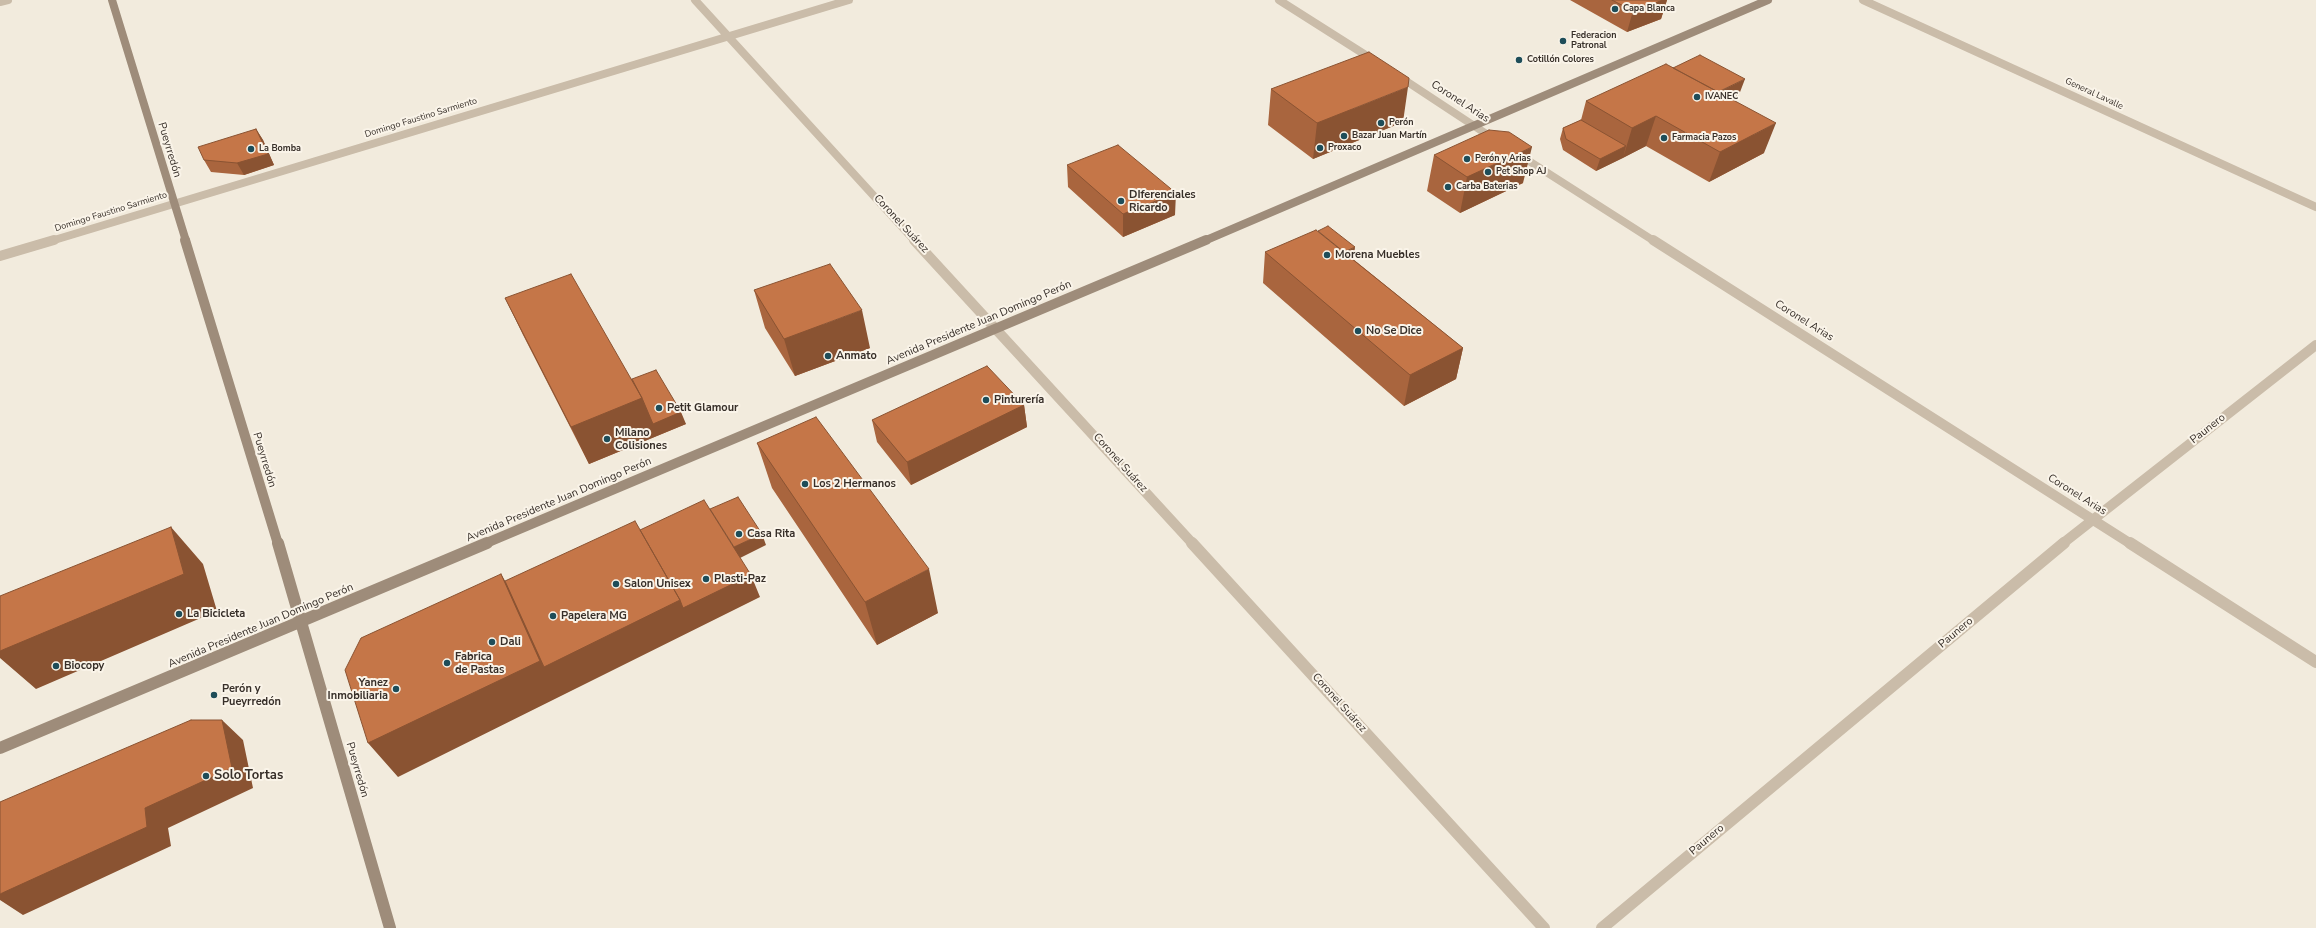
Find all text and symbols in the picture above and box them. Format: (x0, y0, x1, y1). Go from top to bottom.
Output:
marker: Capa Blanca (1610, 4, 1620, 14)
place label: Capa Blanca (1623, 4, 1675, 14)
place label: Federacion Patronal (1571, 31, 1616, 52)
marker: Federacion Patronal (1558, 36, 1568, 46)
marker: Cotillón Colores (1514, 55, 1524, 65)
place label: Cotillón Colores (1527, 55, 1594, 65)
street label: General Lavalle (2063, 76, 2125, 112)
street label: Coronel Arias (1428, 78, 1492, 126)
marker: IVANEC (1692, 92, 1702, 102)
place label: IVANEC (1705, 92, 1738, 102)
street label: Domingo Faustino Sarmiento (363, 96, 479, 140)
marker: Perón (1376, 118, 1386, 128)
place label: Perón (1389, 118, 1413, 128)
street label: Pueyrredón (154, 121, 184, 179)
marker: Bazar Juan Martín (1339, 131, 1349, 141)
place label: Bazar Juan Martín (1352, 131, 1427, 141)
marker: Farmacia Pazos (1659, 133, 1669, 143)
place label: Farmacia Pazos (1672, 133, 1736, 143)
marker: Proxaco (1315, 143, 1325, 153)
place label: Proxaco (1328, 143, 1361, 153)
marker: La Bomba (246, 144, 256, 154)
place label: La Bomba (259, 144, 301, 154)
marker: Perón y Arias (1462, 154, 1472, 164)
place label: Perón y Arias (1475, 154, 1531, 164)
marker: Pet Shop AJ (1483, 167, 1493, 177)
place label: Pet Shop AJ (1496, 167, 1546, 177)
marker: Carba Baterias (1443, 182, 1453, 192)
place label: Carba Baterias (1456, 182, 1518, 192)
place label: DIferenciales Ricardo (1129, 188, 1196, 214)
street label: Domingo Faustino Sarmiento (53, 190, 169, 234)
street label: Coronel Suárez (871, 192, 931, 256)
marker: DIferenciales Ricardo (1116, 196, 1126, 206)
place label: Morena Muebles (1335, 248, 1420, 262)
marker: Morena Muebles (1322, 250, 1332, 260)
street label: Avenida Presidente Juan Domingo Perón (884, 278, 1074, 368)
street label: Coronel Arias (1772, 298, 1836, 344)
place label: No Se Dice (1366, 324, 1422, 338)
marker: No Se Dice (1353, 326, 1363, 336)
place label: Anmato (836, 349, 877, 363)
marker: Anmato (823, 351, 833, 361)
place label: Pinturería (994, 393, 1044, 407)
marker: Pinturería (981, 395, 991, 405)
place label: Petit Glamour (667, 401, 738, 415)
marker: Petit Glamour (654, 403, 664, 413)
street label: Paunero (2188, 411, 2228, 447)
place label: Milano Colisiones (615, 426, 667, 452)
street label: Pueyrredón (249, 431, 279, 489)
street label: Coronel Suárez (1090, 431, 1150, 495)
marker: Milano Colisiones (602, 434, 612, 444)
street label: Avenida Presidente Juan Domingo Perón (464, 455, 654, 545)
street label: Coronel Arias (2045, 472, 2109, 518)
place label: Los 2 Hermanos (813, 477, 896, 491)
marker: Los 2 Hermanos (800, 479, 810, 489)
place label: Casa Rita (747, 527, 795, 541)
marker: Casa Rita (734, 529, 744, 539)
place label: Plasti-Paz (714, 572, 766, 586)
marker: Plasti-Paz (701, 574, 711, 584)
place label: Salon Unisex (624, 577, 691, 591)
marker: Salon Unisex (611, 579, 621, 589)
street label: Avenida Presidente Juan Domingo Perón (166, 581, 356, 671)
place label: La Bicicleta (187, 607, 245, 621)
marker: La Bicicleta (174, 609, 184, 619)
place label: Papelera MG (561, 609, 627, 623)
marker: Papelera MG (548, 611, 558, 621)
street label: Paunero (1936, 615, 1976, 651)
place label: Dali (500, 635, 521, 649)
marker: Dali (487, 637, 497, 647)
place label: Fabrica de Pastas (455, 650, 504, 676)
marker: Fabrica de Pastas (442, 658, 452, 668)
place label: Biocopy (64, 659, 104, 673)
marker: Biocopy (51, 661, 61, 671)
street label: Coronel Suárez (1309, 671, 1369, 735)
place label: Yanez Inmobiliaria (328, 676, 388, 702)
place label: Perón y Pueyrredón (222, 682, 281, 708)
marker: Yanez Inmobiliaria (391, 684, 401, 694)
marker: Perón y Pueyrredón (209, 690, 219, 700)
street label: Pueyrredón (343, 741, 371, 799)
place label: Solo Tortas (214, 768, 283, 784)
marker: Solo Tortas (201, 771, 211, 781)
street label: Paunero (1687, 822, 1727, 858)

